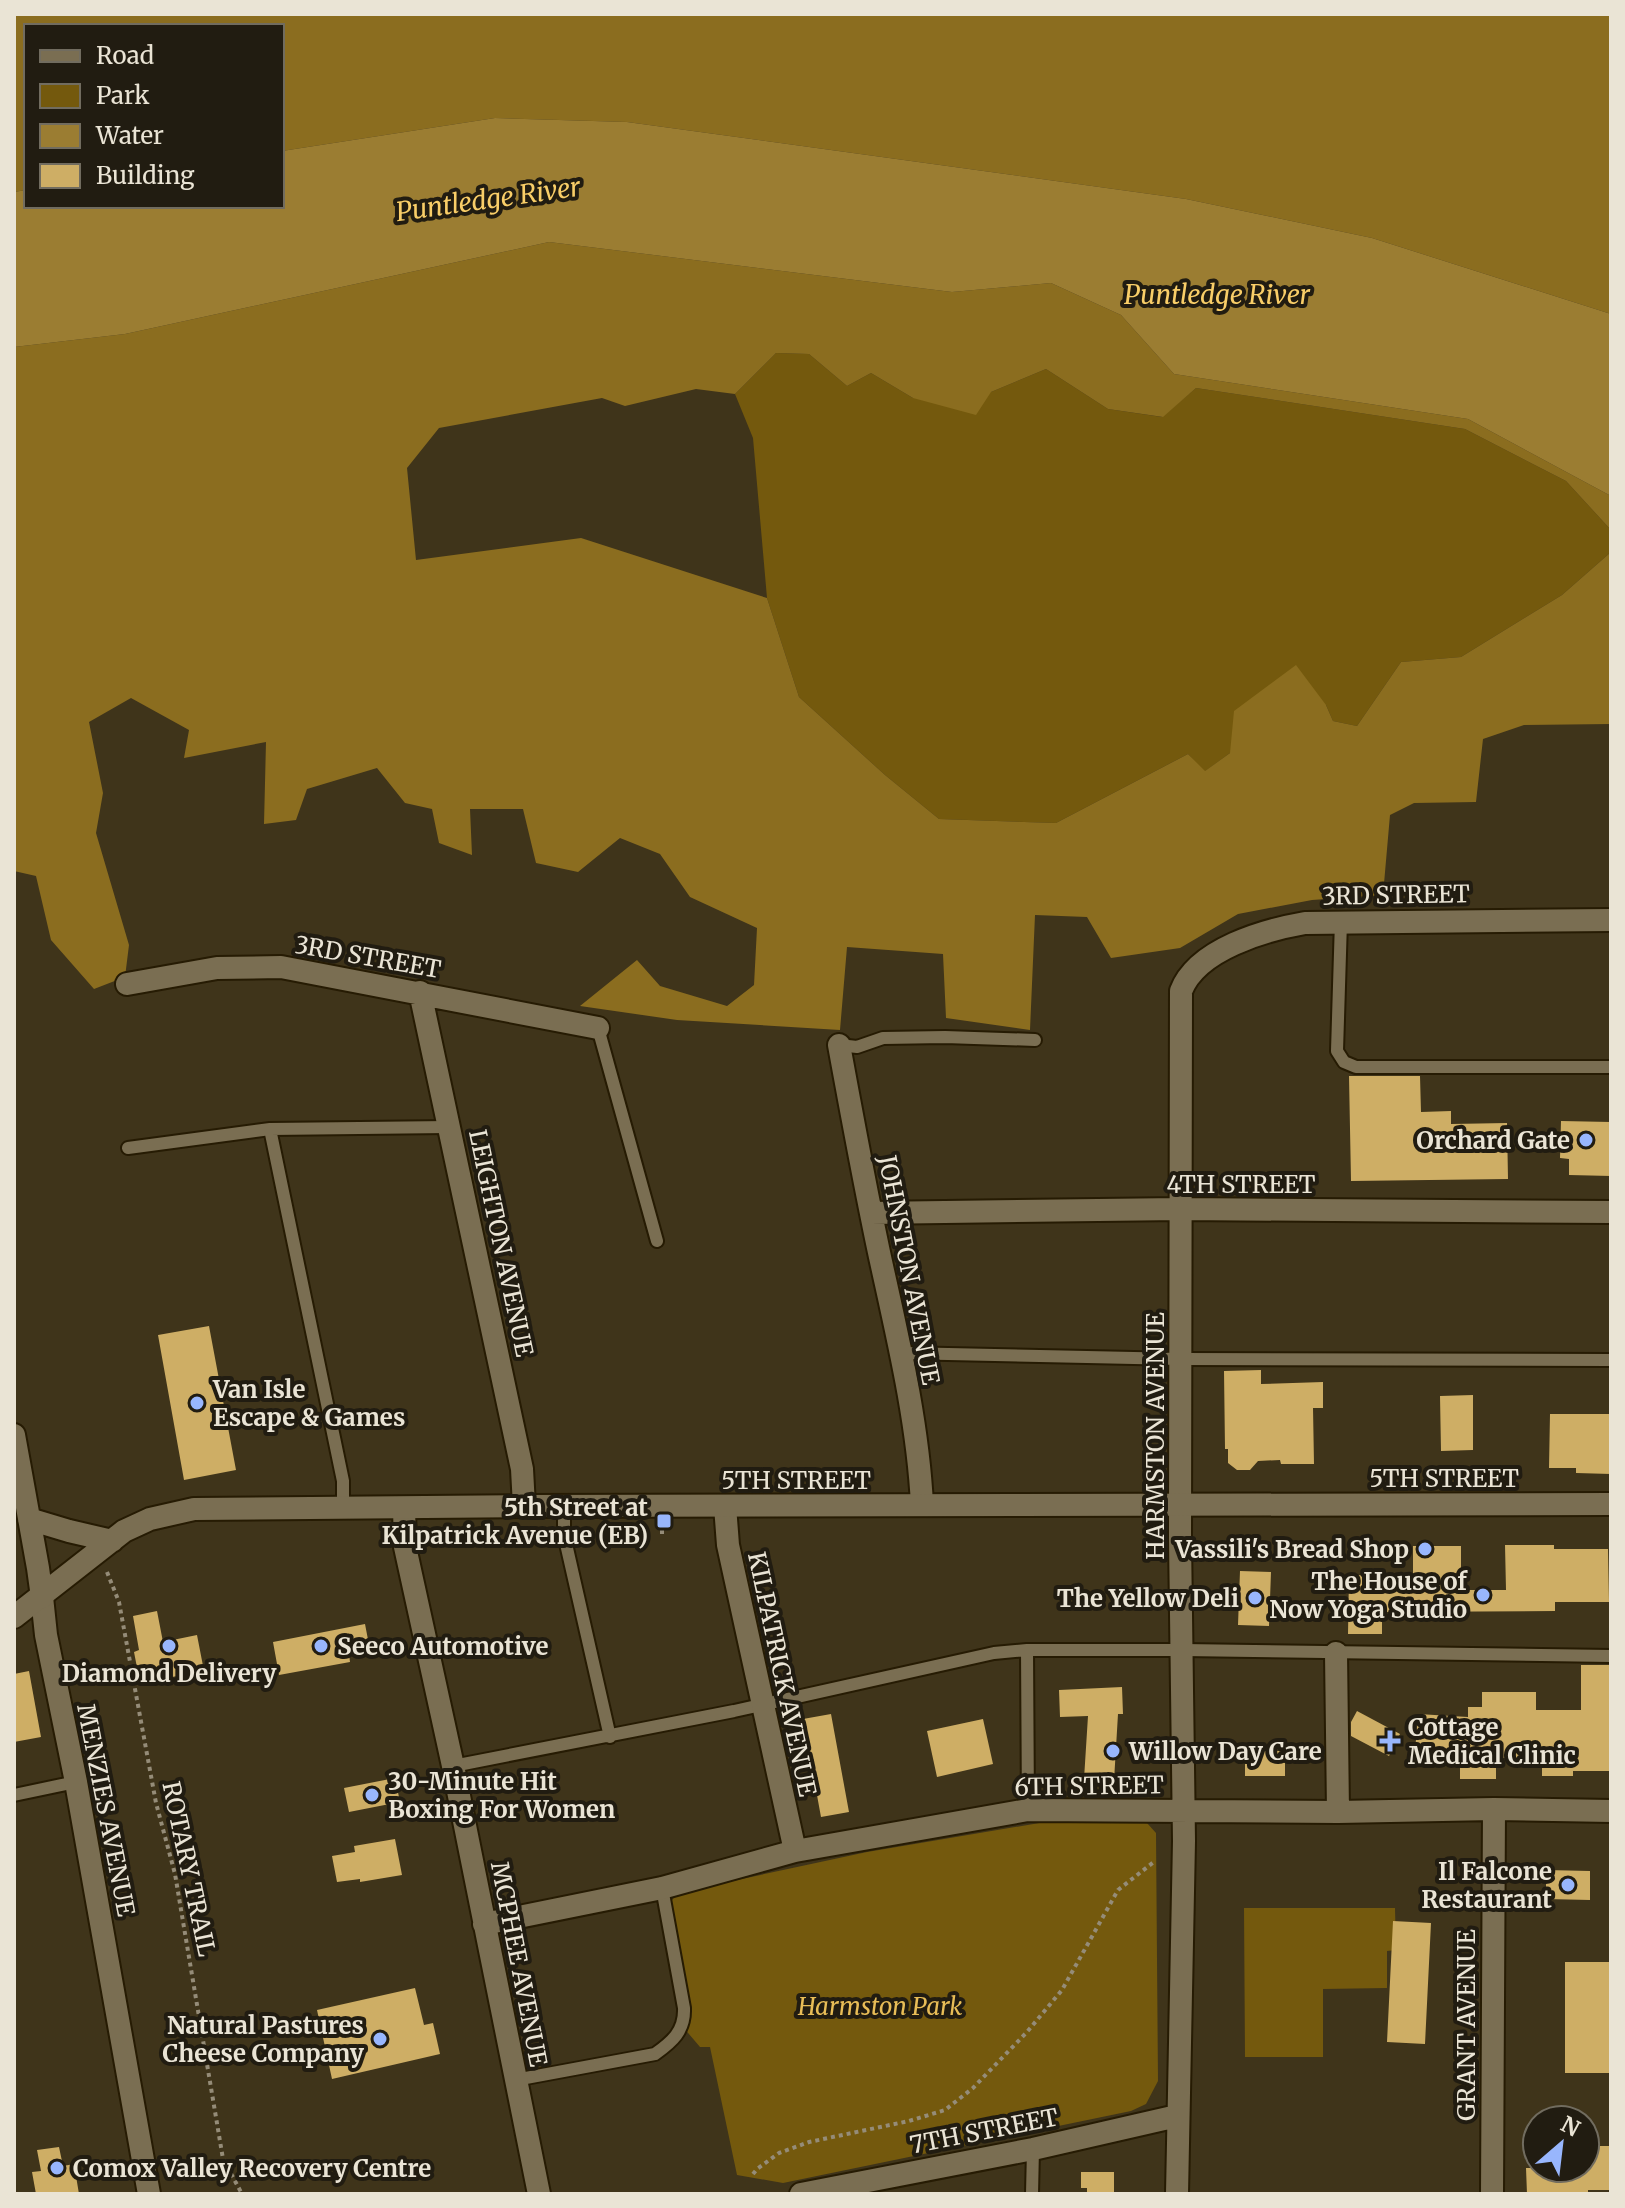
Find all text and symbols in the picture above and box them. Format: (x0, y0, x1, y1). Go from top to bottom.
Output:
legend (24, 24, 284, 208)
text: Road (96, 40, 154, 71)
text: Park (96, 80, 150, 111)
text: Water (95, 120, 164, 151)
text: Building (96, 160, 195, 191)
water label: Puntledge River (394, 170, 583, 228)
water label: Puntledge River (1124, 278, 1311, 311)
street label: 3RD STREET (1322, 878, 1470, 912)
street label: 3RD STREET (293, 929, 444, 985)
place label: Orchard Gate (1416, 1125, 1570, 1156)
street label: LEIGHTON AVENUE (462, 1127, 540, 1360)
marker: Orchard Gate (1577, 1131, 1595, 1149)
street label: JOHNSTON AVENUE (871, 1152, 947, 1388)
street label: 4TH STREET (1167, 1169, 1316, 1200)
street label: HARMSTON AVENUE (1140, 1312, 1171, 1560)
place label: Van Isle Escape & Games (212, 1374, 405, 1433)
marker: Van Isle Escape & Games (188, 1394, 206, 1412)
street label: 5TH STREET (1369, 1463, 1519, 1494)
street label: 5TH STREET (721, 1465, 871, 1496)
place label: 5th Street at Kilpatrick Avenue (EB) (381, 1492, 648, 1551)
marker: 5th Street at Kilpatrick Avenue (EB) (655, 1512, 673, 1530)
place label: Vassili's Bread Shop (1174, 1534, 1409, 1565)
marker: Vassili's Bread Shop (1416, 1540, 1434, 1558)
street label: KILPATRICK AVENUE (741, 1549, 823, 1800)
place label: The House of Now Yoga Studio (1269, 1566, 1468, 1625)
place label: The Yellow Deli (1057, 1583, 1239, 1614)
marker: The House of Now Yoga Studio (1474, 1586, 1492, 1604)
marker: The Yellow Deli (1246, 1589, 1264, 1607)
place label: Seeco Automotive (337, 1631, 549, 1662)
marker: Diamond Delivery (160, 1637, 178, 1655)
marker: Seeco Automotive (312, 1637, 330, 1655)
place label: Diamond Delivery (62, 1658, 277, 1689)
street label: MENZIES AVENUE (70, 1701, 142, 1920)
place label: Cottage Medical Clinic (1408, 1712, 1576, 1771)
marker: Cottage Medical Clinic (1379, 1730, 1401, 1752)
place label: Willow Day Care (1128, 1736, 1322, 1767)
marker: Willow Day Care (1104, 1742, 1122, 1760)
place label: 30-Minute Hit Boxing For Women (388, 1766, 615, 1825)
street label: 6TH STREET (1014, 1769, 1164, 1803)
street label: ROTARY TRAIL (155, 1779, 223, 1959)
marker: 30-Minute Hit Boxing For Women (363, 1786, 381, 1804)
place label: Il Falcone Restaurant (1421, 1856, 1552, 1915)
street label: MCPHEE AVENUE (484, 1859, 554, 2070)
marker: Il Falcone Restaurant (1559, 1876, 1577, 1894)
street label: GRANT AVENUE (1451, 1928, 1482, 2121)
park label: Harmston Park (797, 1991, 962, 2022)
place label: Natural Pastures Cheese Company (163, 2010, 365, 2069)
marker: Natural Pastures Cheese Company (371, 2030, 389, 2048)
street label: 7TH STREET (907, 2101, 1061, 2161)
north arrow (1521, 2104, 1601, 2184)
text: N (1556, 2110, 1585, 2143)
place label: Comox Valley Recovery Centre (73, 2153, 431, 2184)
marker: Comox Valley Recovery Centre (48, 2159, 66, 2177)

